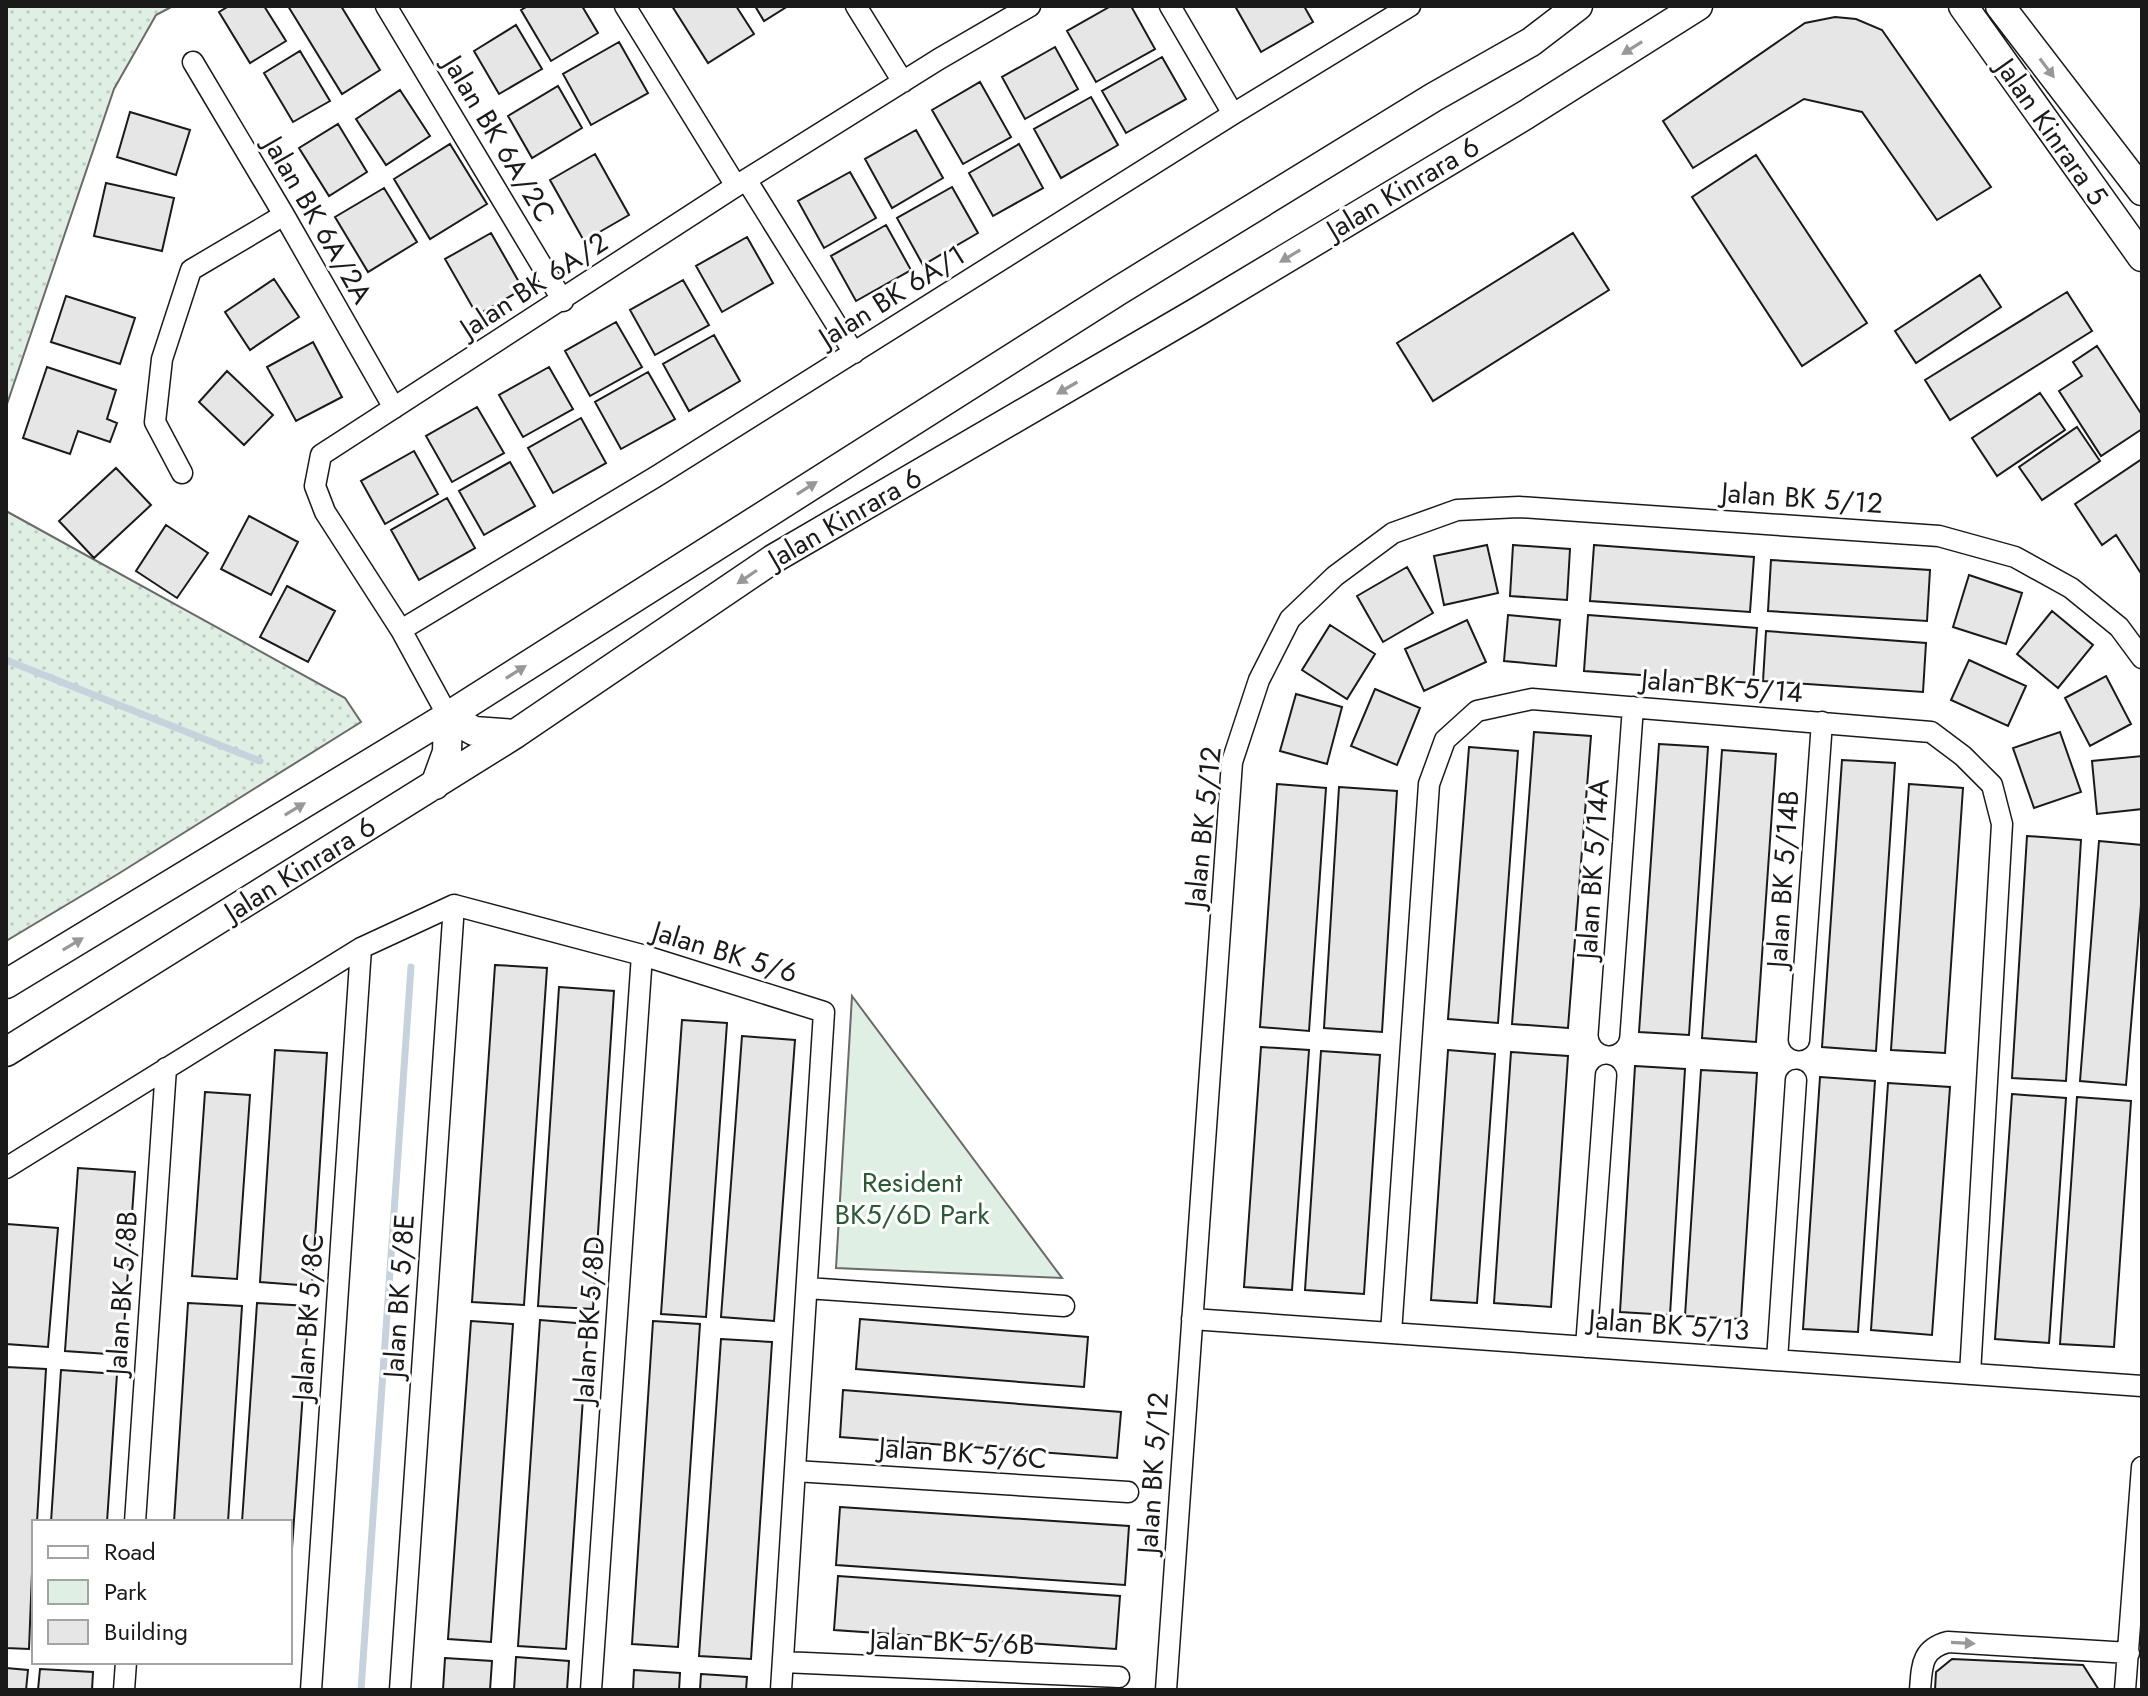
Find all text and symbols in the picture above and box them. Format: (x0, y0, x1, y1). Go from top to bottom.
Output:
one-way arrow (1621, 40, 1643, 54)
street label: Jalan BK 6A/2C (431, 44, 565, 230)
street label: Jalan Kinrara 5 (1984, 47, 2118, 214)
one-way arrow (2039, 58, 2055, 78)
street label: Jalan BK 6A/2A (251, 125, 383, 312)
street label: Jalan Kinrara 6 (1315, 126, 1487, 252)
street label: Jalan BK 6A/2 (449, 222, 616, 350)
street label: Jalan BK 6A/1 (808, 235, 973, 359)
one-way arrow (1279, 248, 1302, 262)
one-way arrow (1056, 381, 1078, 395)
street label: Jalan Kinrara 6 (757, 457, 930, 581)
street label: Jalan BK 5/12 (1716, 472, 1884, 524)
one-way arrow (796, 482, 818, 496)
one-way arrow (736, 569, 757, 584)
street label: Jalan BK 5/14 (1635, 658, 1805, 713)
one-way arrow (506, 665, 527, 680)
street label: Jalan BK 5/12 (1174, 744, 1232, 914)
street label: Jalan BK 5/14A (1566, 777, 1620, 965)
street label: Jalan BK 5/14B (1756, 789, 1810, 973)
one-way arrow (284, 802, 306, 816)
street label: Jalan Kinrara 6 (213, 806, 384, 934)
street label: Jalan BK 5/6 (644, 909, 802, 993)
one-way arrow (62, 937, 84, 951)
park label: Resident BK5/6D Park (834, 1162, 990, 1235)
street label: Jalan BK 5/8B (96, 1210, 148, 1380)
street label: Jalan BK 5/8E (373, 1213, 425, 1383)
street label: Jalan BK 5/8C (281, 1232, 334, 1406)
street label: Jalan BK 5/8D (562, 1235, 615, 1409)
street label: Jalan BK 5/13 (1583, 1299, 1751, 1351)
street label: Jalan BK 5/12 (1127, 1391, 1179, 1559)
street label: Jalan BK 5/6C (874, 1426, 1049, 1479)
legend (32, 1520, 292, 1664)
text: Road (104, 1534, 156, 1569)
text: Park (104, 1574, 147, 1609)
text: Building (104, 1614, 188, 1649)
street label: Jalan BK 5/6B (865, 1618, 1035, 1665)
one-way arrow (1951, 1637, 1976, 1650)

